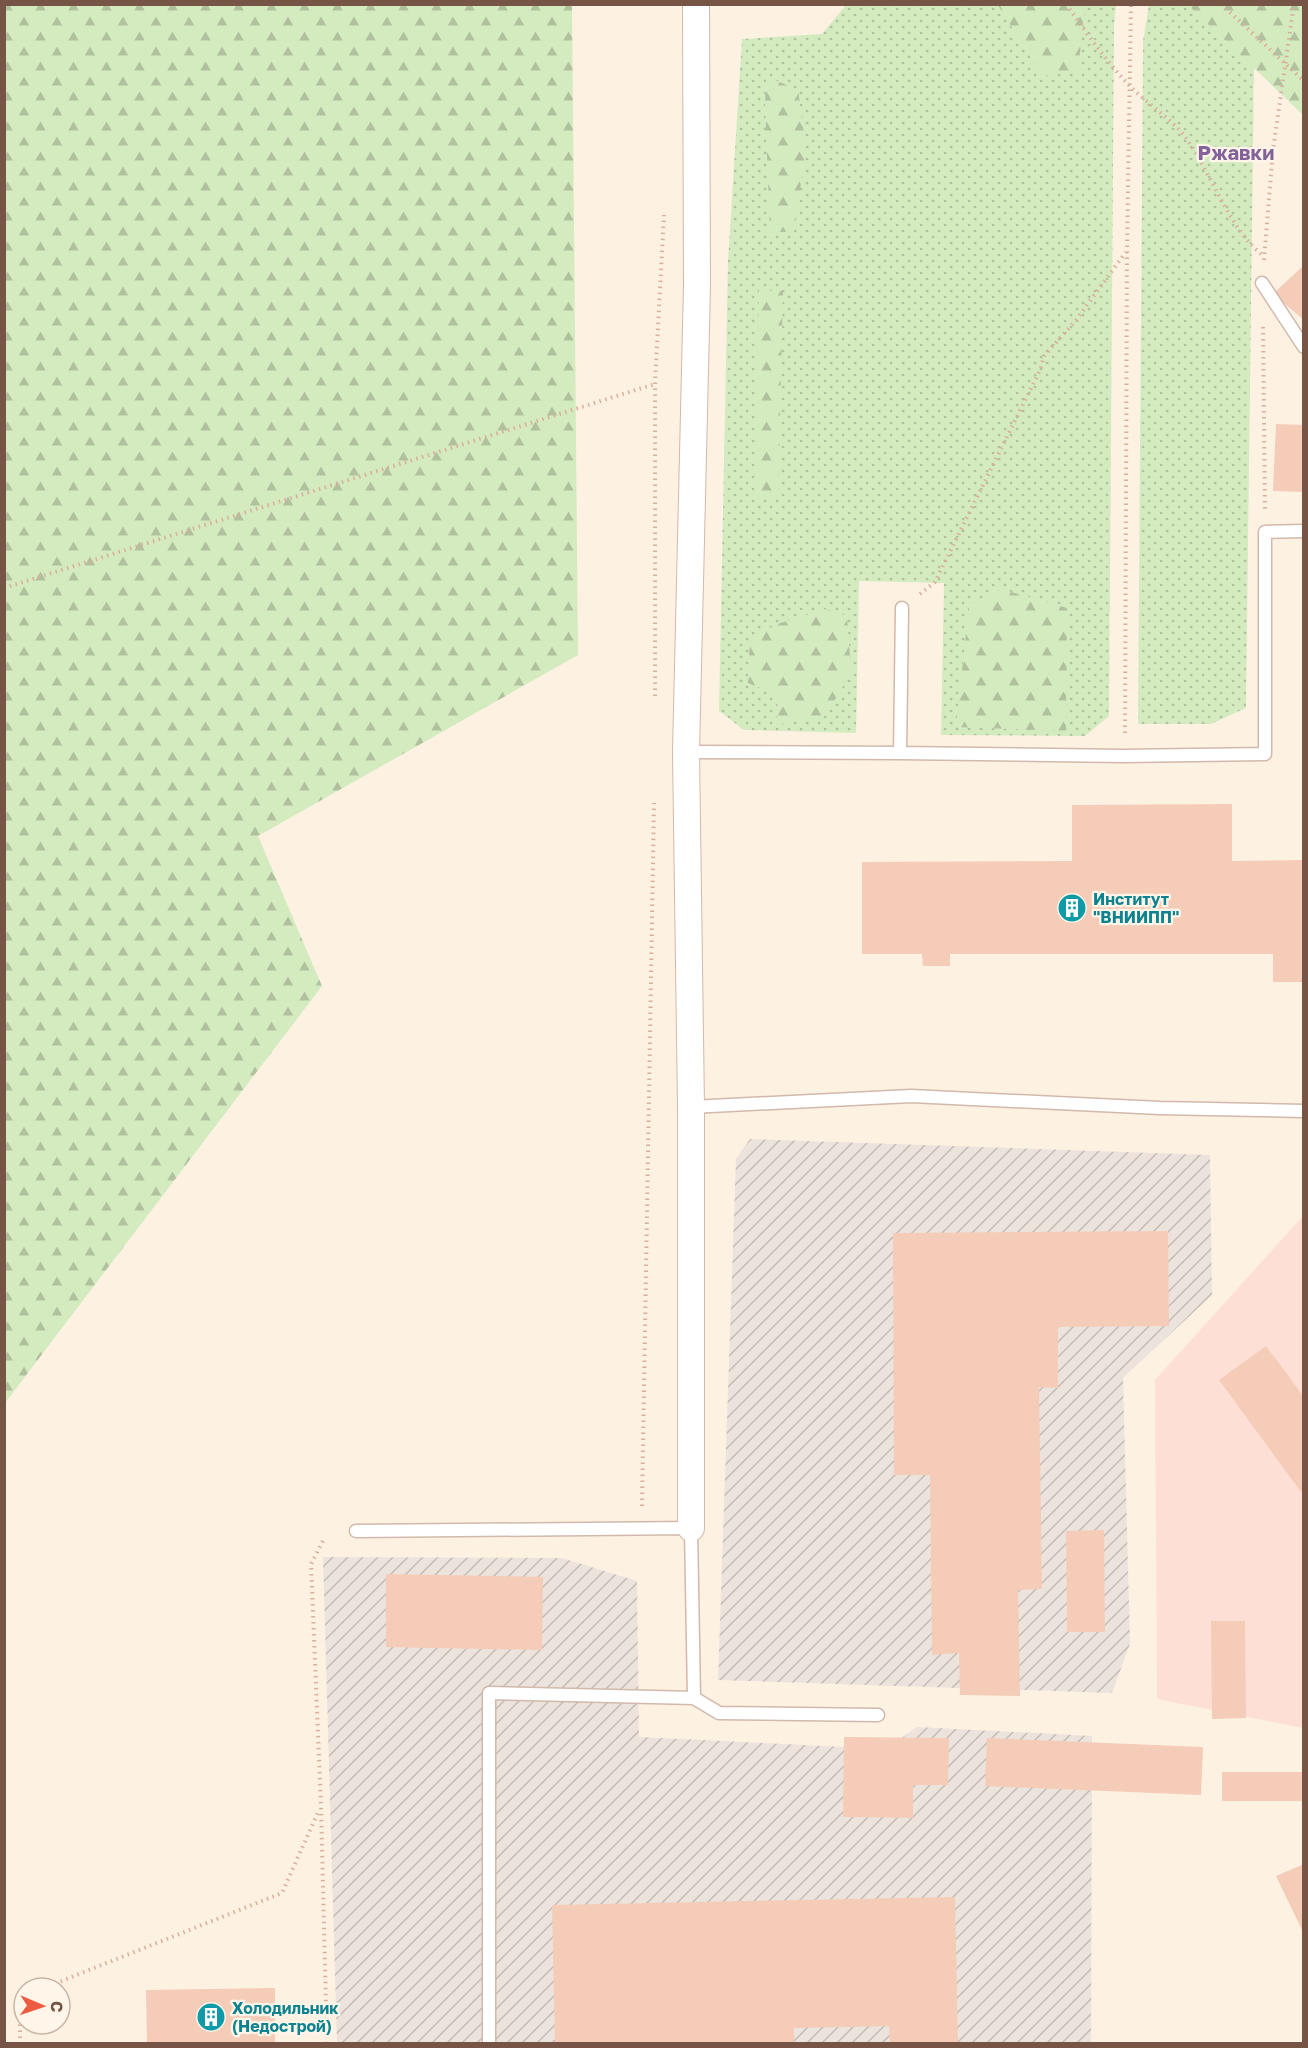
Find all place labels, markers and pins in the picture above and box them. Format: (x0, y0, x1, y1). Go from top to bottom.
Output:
place label: Институт "ВНИИПП" (1093, 889, 1179, 927)
building icon: Институт "ВНИИПП" (1056, 892, 1088, 924)
place label: Холодильник (Недострой) (232, 1998, 339, 2036)
building icon: Холодильник (Недострой) (195, 2001, 227, 2033)

